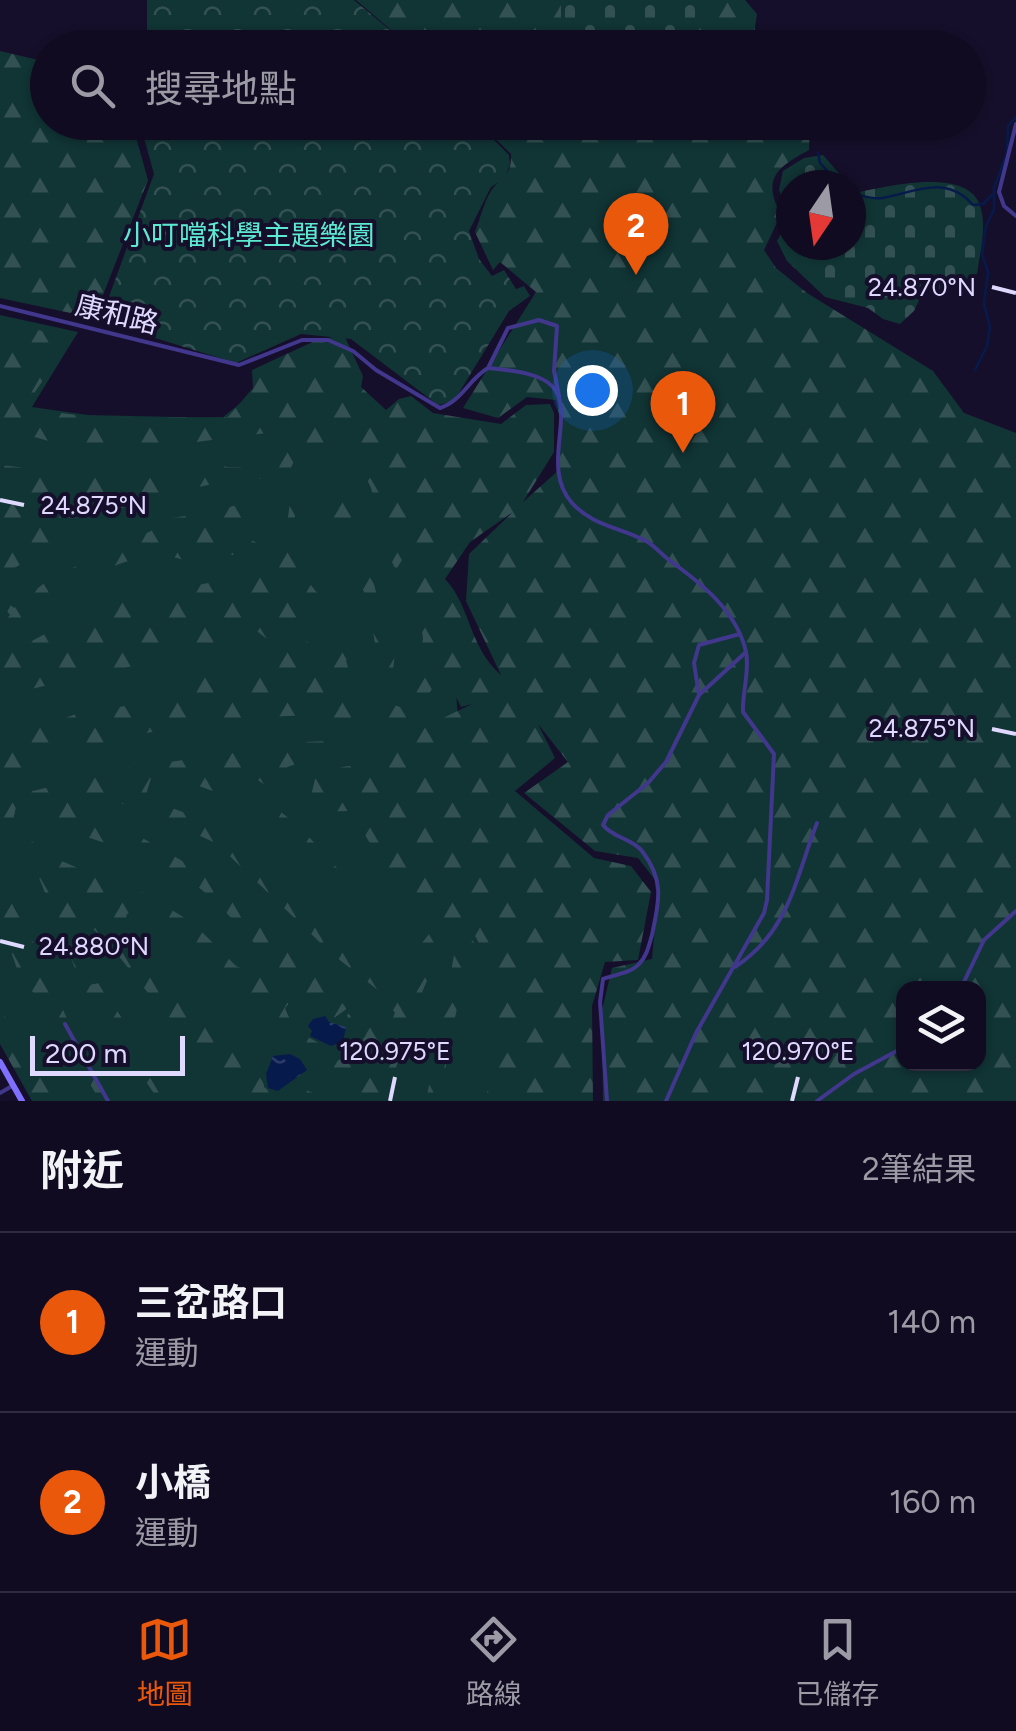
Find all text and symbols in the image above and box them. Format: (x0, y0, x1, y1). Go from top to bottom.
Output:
search box (30, 30, 986, 140)
icon: search (65, 58, 120, 113)
text: 搜尋地點 (145, 66, 297, 112)
north arrow (776, 170, 866, 260)
pin: 2 (604, 192, 668, 275)
park label: 小叮噹科學主題樂園 (123, 218, 375, 252)
text: 24.870°N (868, 272, 976, 302)
street label: 康和路 (72, 287, 162, 341)
your location (567, 365, 618, 416)
pin: 1 (650, 370, 716, 453)
text: 24.875°N (41, 490, 147, 520)
text: 24.875°N (869, 713, 975, 743)
text: 24.880°N (39, 931, 149, 961)
map controls (896, 981, 986, 1071)
button: layers (896, 981, 986, 1071)
scale bar (30, 1031, 185, 1076)
text: 200 m (45, 1036, 127, 1070)
text: 120.975°E (339, 1036, 451, 1066)
text: 120.970°E (741, 1036, 855, 1066)
text: 附近 (40, 1145, 124, 1196)
text: 2筆結果 (862, 1150, 976, 1188)
text: 三岔路口 (135, 1280, 287, 1326)
text: 1 (66, 1303, 79, 1341)
text: 140 m (887, 1303, 976, 1341)
text: 運動 (135, 1334, 199, 1372)
text: 小橋 (135, 1460, 211, 1506)
text: 2 (63, 1483, 82, 1521)
text: 160 m (889, 1483, 976, 1521)
text: 運動 (135, 1514, 199, 1552)
tab: 地圖 (137, 1612, 193, 1712)
tab: 路線 (466, 1612, 522, 1712)
tab: 已儲存 (795, 1612, 879, 1712)

